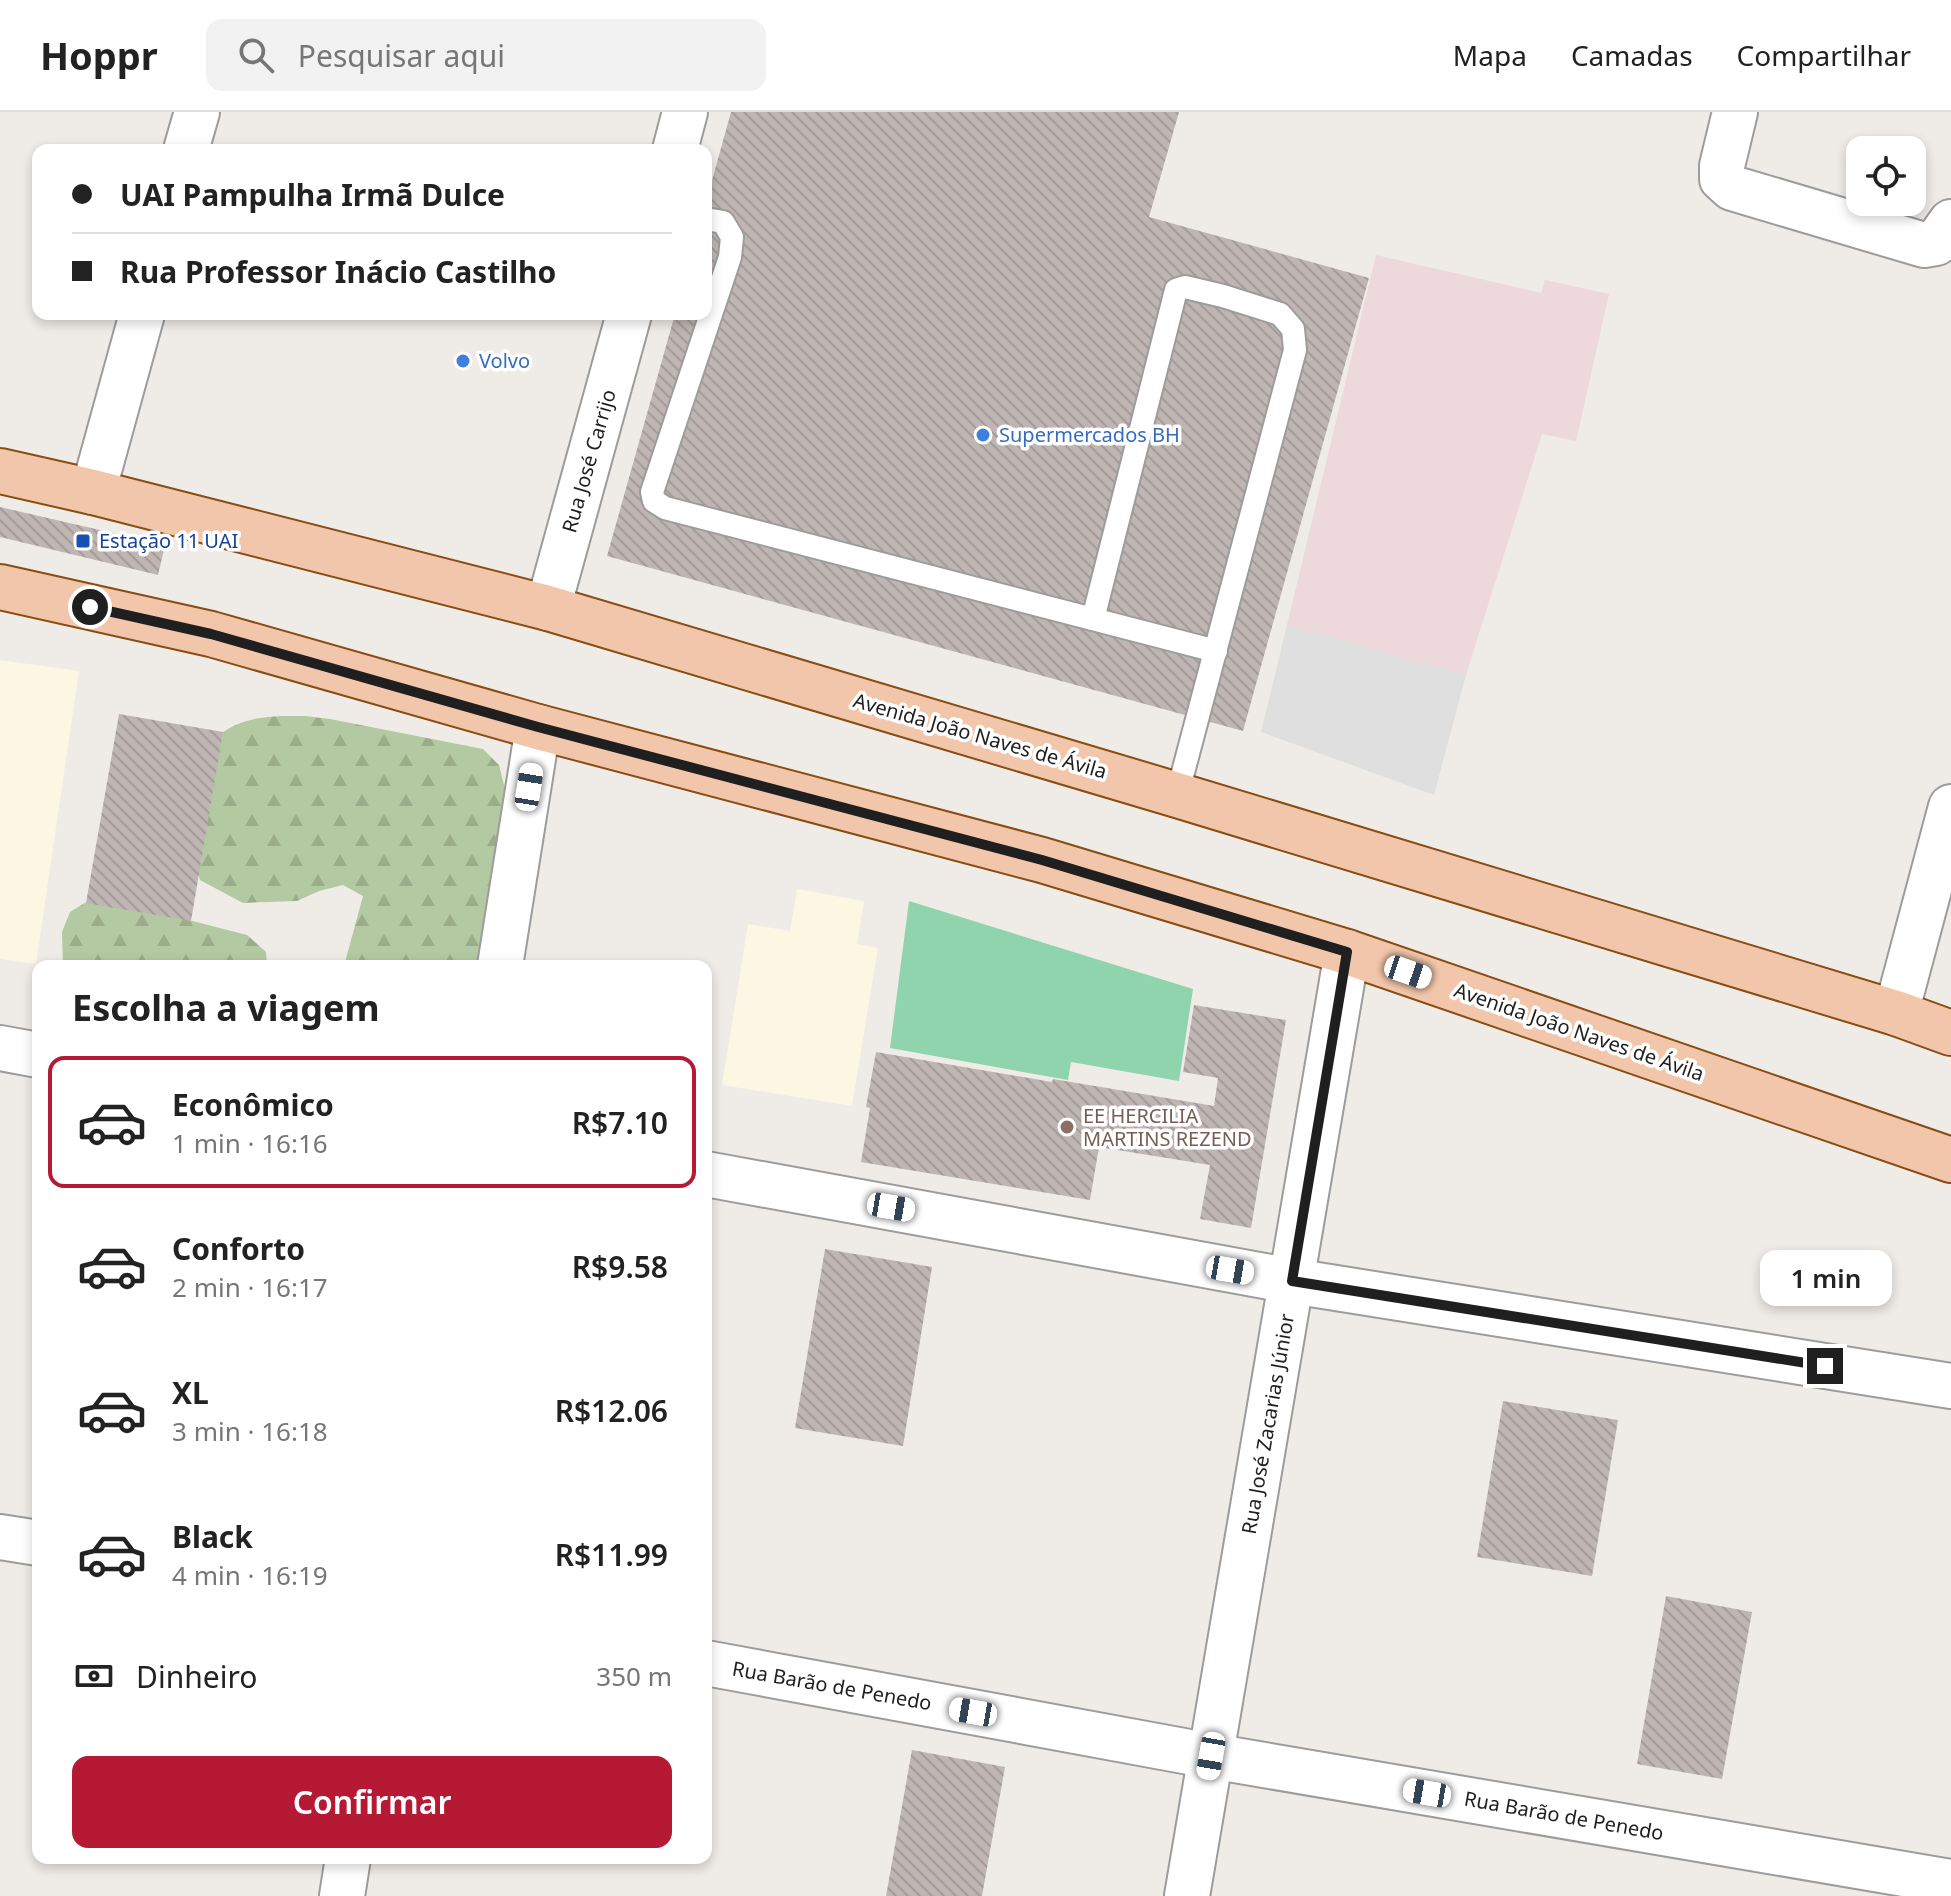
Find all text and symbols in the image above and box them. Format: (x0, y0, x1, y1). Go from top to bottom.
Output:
search box (206, 19, 766, 91)
text: Hoppr (40, 29, 158, 81)
icon: search (234, 33, 278, 77)
text: Pesquisar aqui (298, 35, 505, 76)
text: Mapa (1453, 36, 1527, 74)
text: Camadas (1571, 36, 1693, 74)
text: Compartilhar (1737, 36, 1911, 74)
map controls (1846, 136, 1926, 216)
button: locate (1846, 136, 1926, 216)
text: UAI Pampulha Irmã Dulce (120, 174, 505, 215)
text: Rua Professor Inácio Castilho (120, 251, 556, 292)
place label: Volvo (479, 347, 530, 374)
marker: Volvo (454, 352, 472, 370)
street label: Rua José Carrijo (555, 386, 622, 536)
place label: Supermercados BH (999, 421, 1180, 448)
marker: Supermercados BH (974, 426, 992, 444)
place label: Estação 11 UAI (99, 527, 238, 554)
marker: Estação 11 UAI (74, 532, 92, 550)
route start (72, 589, 108, 625)
street label: Avenida João Naves de Ávila (850, 686, 1110, 785)
car (513, 761, 545, 813)
car (1381, 953, 1435, 991)
street label: Avenida João Naves de Ávila (1451, 976, 1708, 1087)
text: Escolha a viagem (72, 983, 380, 1032)
text: Econômico (172, 1084, 334, 1125)
icon: car (76, 1086, 148, 1158)
text: R$7.10 (572, 1102, 668, 1143)
place label: EE HERCILIA MARTINS REZEND (1083, 1102, 1252, 1152)
marker: EE HERCILIA MARTINS REZEND (1058, 1118, 1076, 1136)
text: 1 min · 16:16 (172, 1125, 328, 1161)
car (865, 1191, 917, 1223)
text: Conforto (172, 1228, 305, 1269)
icon: car (76, 1230, 148, 1302)
text: R$9.58 (572, 1246, 668, 1287)
callout: 1 min (1759, 1250, 1891, 1306)
car (1204, 1254, 1256, 1286)
text: 1 min (1791, 1260, 1861, 1296)
text: 2 min · 16:17 (172, 1269, 328, 1305)
street label: Rua José Zacarias Júnior (1235, 1312, 1300, 1536)
route end (1807, 1348, 1843, 1384)
text: XL (172, 1372, 209, 1413)
icon: car (76, 1374, 148, 1446)
text: R$12.06 (555, 1390, 668, 1431)
text: 3 min · 16:18 (172, 1413, 328, 1449)
text: Black (172, 1516, 253, 1557)
icon: car (76, 1518, 148, 1590)
text: R$11.99 (555, 1534, 668, 1575)
text: 4 min · 16:19 (172, 1557, 328, 1593)
icon: cash (72, 1654, 116, 1698)
street label: Rua Barão de Penedo (730, 1655, 934, 1716)
text: Dinheiro (136, 1656, 257, 1697)
text: 350 m (596, 1658, 672, 1694)
car (947, 1696, 999, 1728)
car (1195, 1730, 1227, 1782)
button: Confirmar (72, 1756, 672, 1848)
car (1401, 1777, 1453, 1809)
street label: Rua Barão de Penedo (1462, 1785, 1666, 1846)

